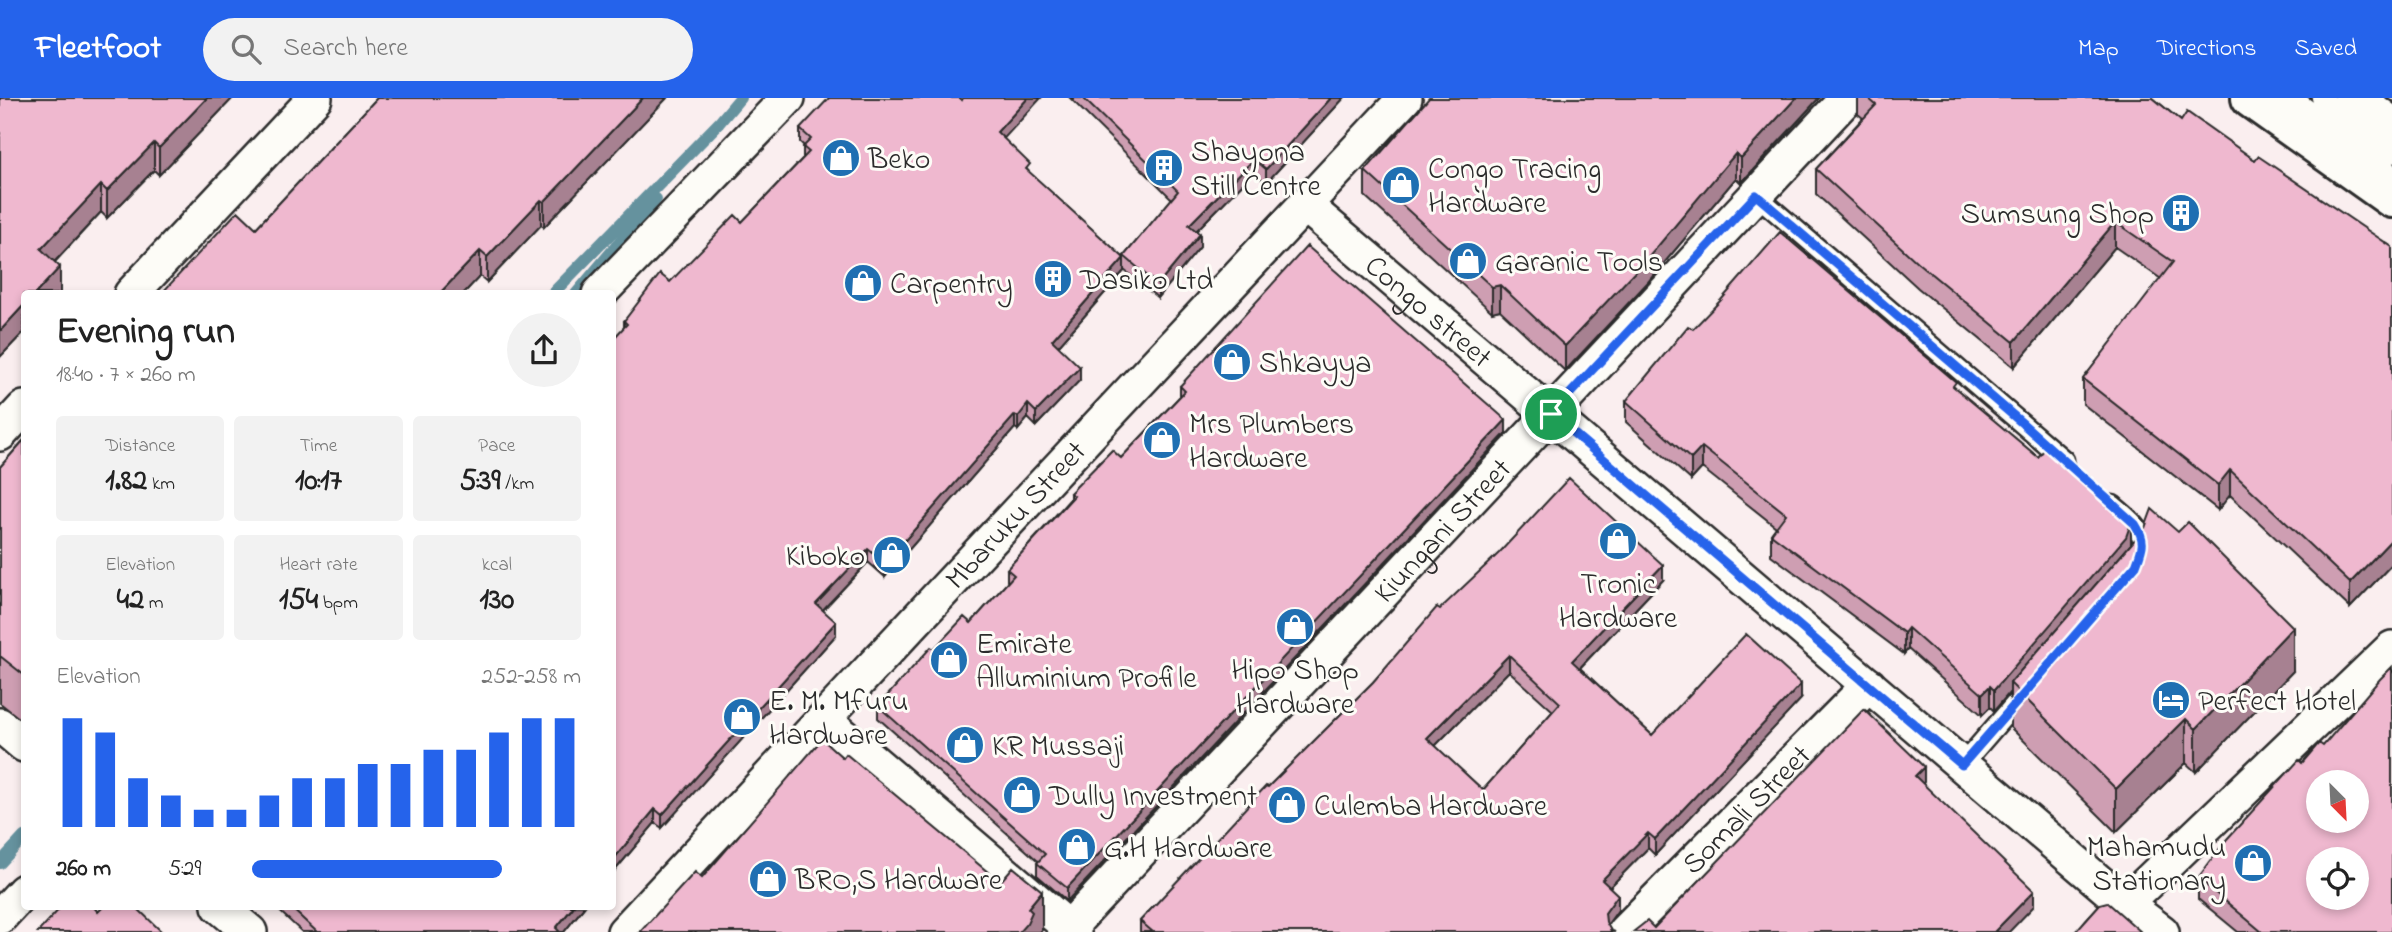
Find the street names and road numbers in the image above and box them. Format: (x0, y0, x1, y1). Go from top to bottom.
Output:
street label: Congo street (1354, 246, 1500, 380)
street label: Mbaruku Street (936, 432, 1098, 601)
street label: Kiungani Street (1365, 450, 1523, 615)
street label: Somali Street (1673, 736, 1823, 886)

